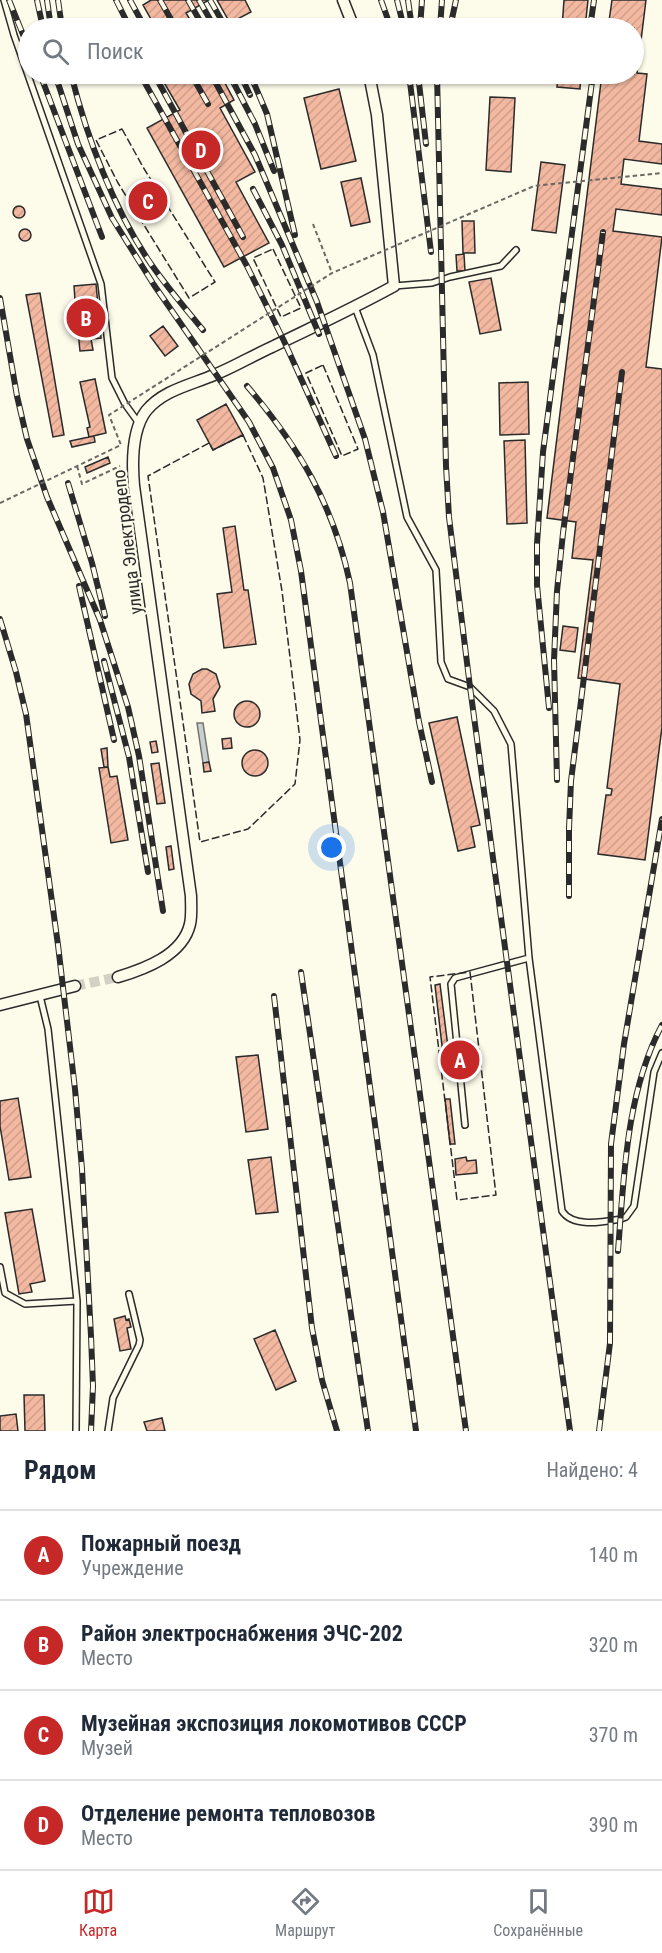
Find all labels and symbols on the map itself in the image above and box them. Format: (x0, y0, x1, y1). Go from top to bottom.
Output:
pin: D (182, 128, 220, 172)
pin: C (128, 178, 168, 224)
pin: B (66, 296, 106, 340)
street label: улица Электродепо (108, 468, 146, 616)
your location (317, 833, 346, 862)
pin: A (440, 1038, 480, 1082)

